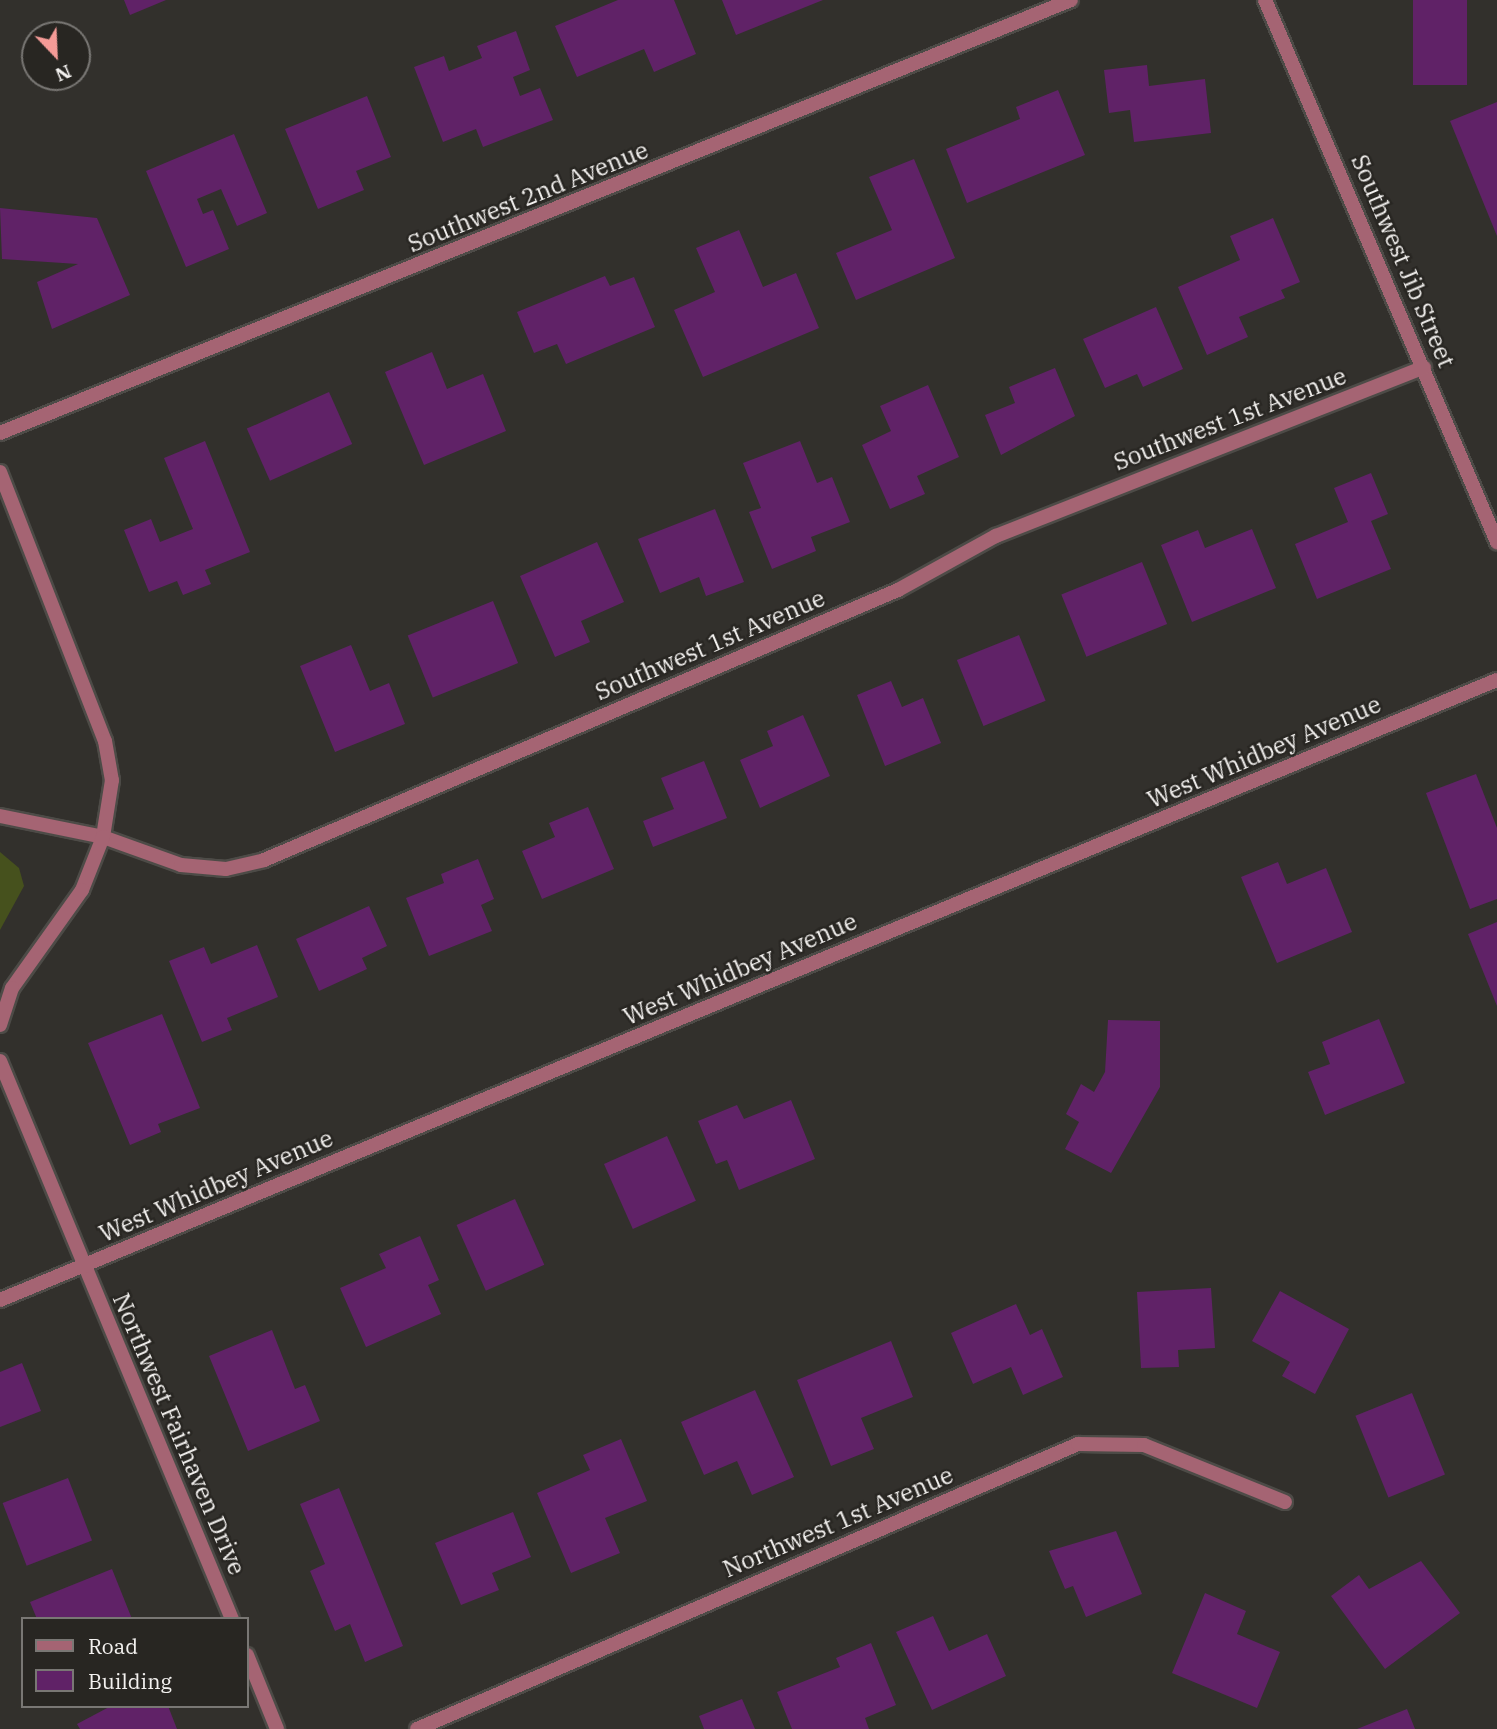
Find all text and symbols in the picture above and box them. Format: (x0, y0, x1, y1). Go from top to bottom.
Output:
north arrow (21, 21, 91, 91)
text: N (52, 60, 75, 87)
street label: Southwest 2nd Avenue (404, 136, 652, 258)
street label: Southwest Jib Street (1345, 150, 1461, 372)
street label: Southwest 1st Avenue (1110, 361, 1350, 477)
street label: Southwest 1st Avenue (591, 583, 829, 707)
street label: West Whidbey Avenue (1143, 690, 1385, 814)
street label: West Whidbey Avenue (619, 907, 861, 1031)
street label: West Whidbey Avenue (95, 1124, 337, 1248)
street label: Northwest Fairhaven Drive (107, 1289, 251, 1579)
street label: Northwest 1st Avenue (718, 1460, 958, 1584)
legend (21, 1617, 248, 1708)
text: Road (88, 1632, 138, 1660)
text: Building (88, 1667, 172, 1695)

